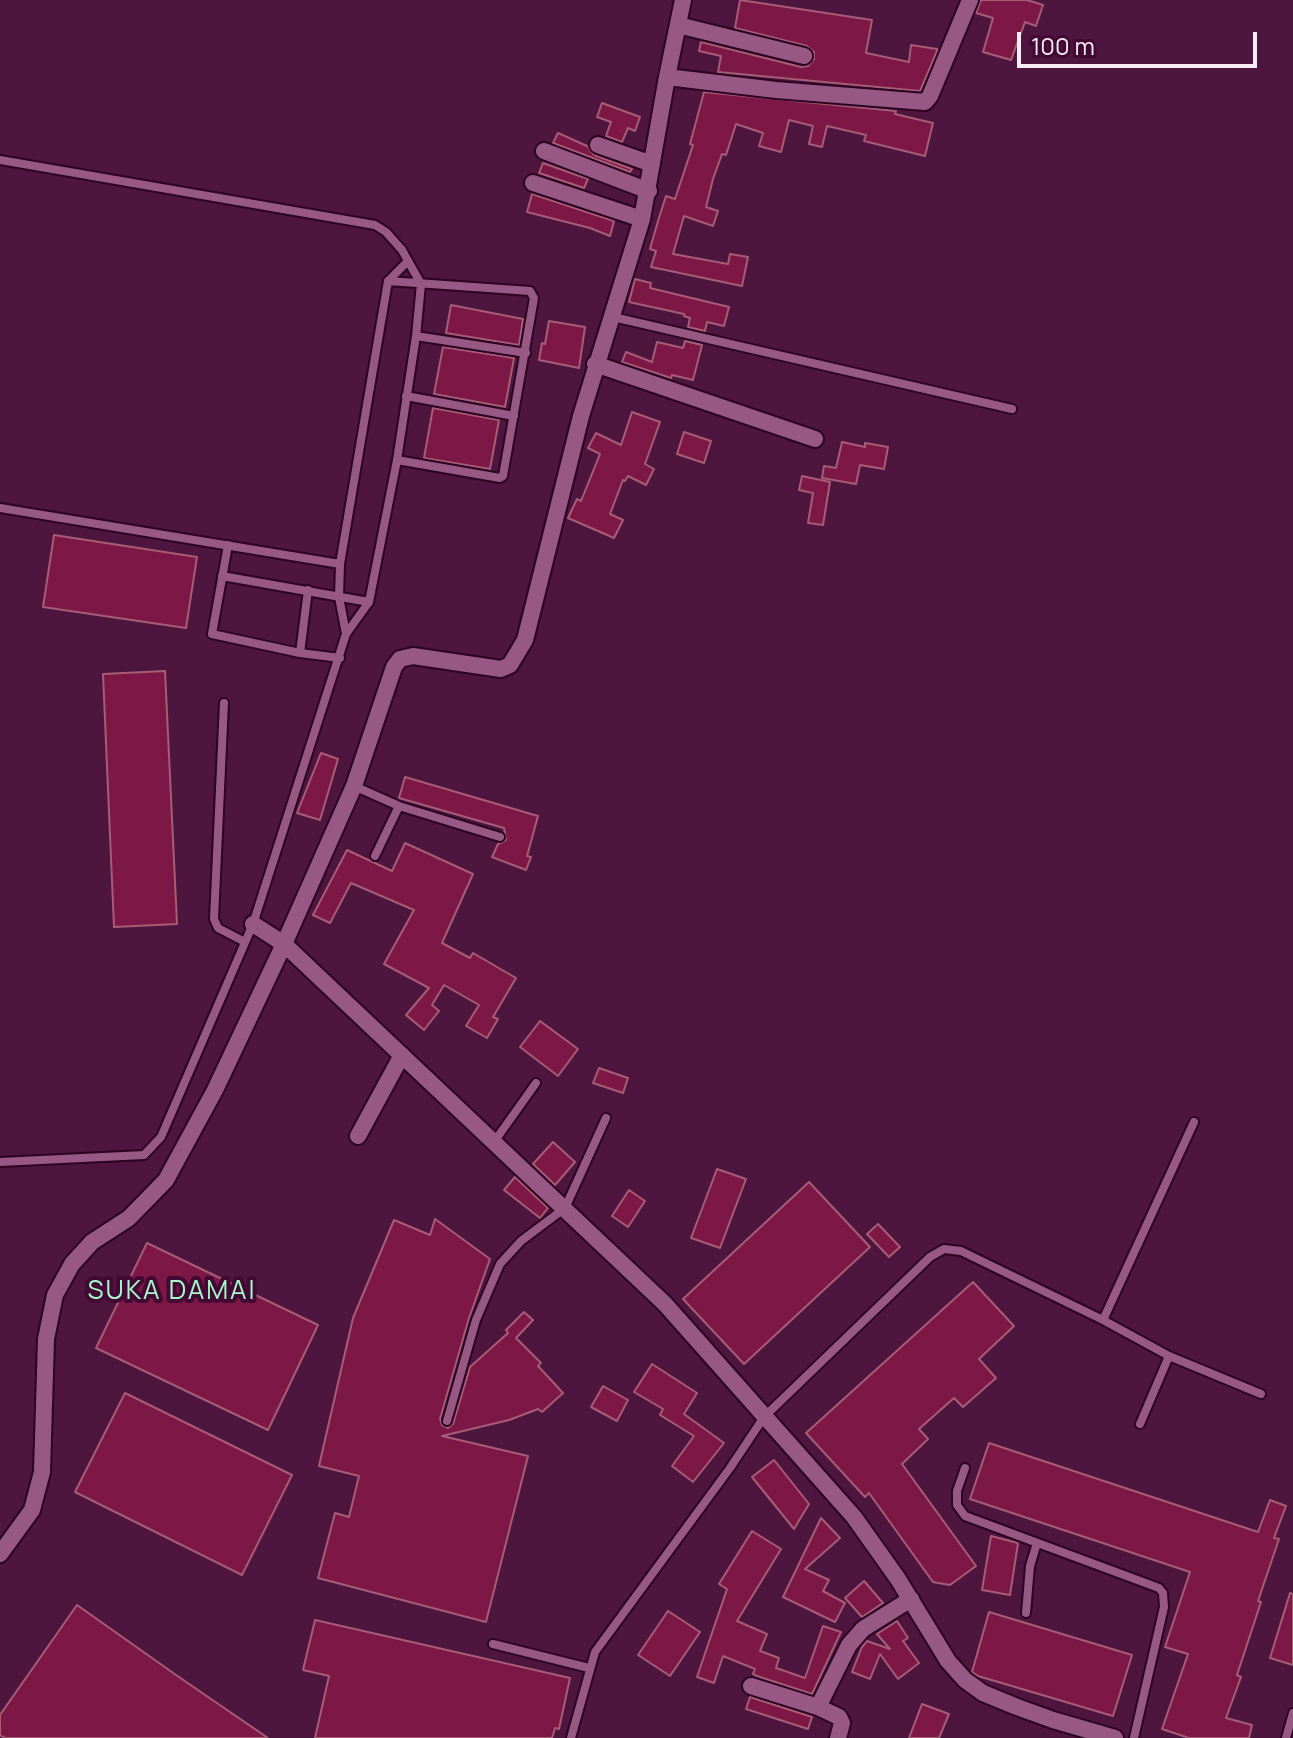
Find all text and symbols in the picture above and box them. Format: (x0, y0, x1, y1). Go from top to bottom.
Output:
scale bar (1021, 16, 1261, 66)
text: 100 m (1031, 29, 1095, 62)
district label: SUKA DAMAI (87, 1276, 257, 1308)

